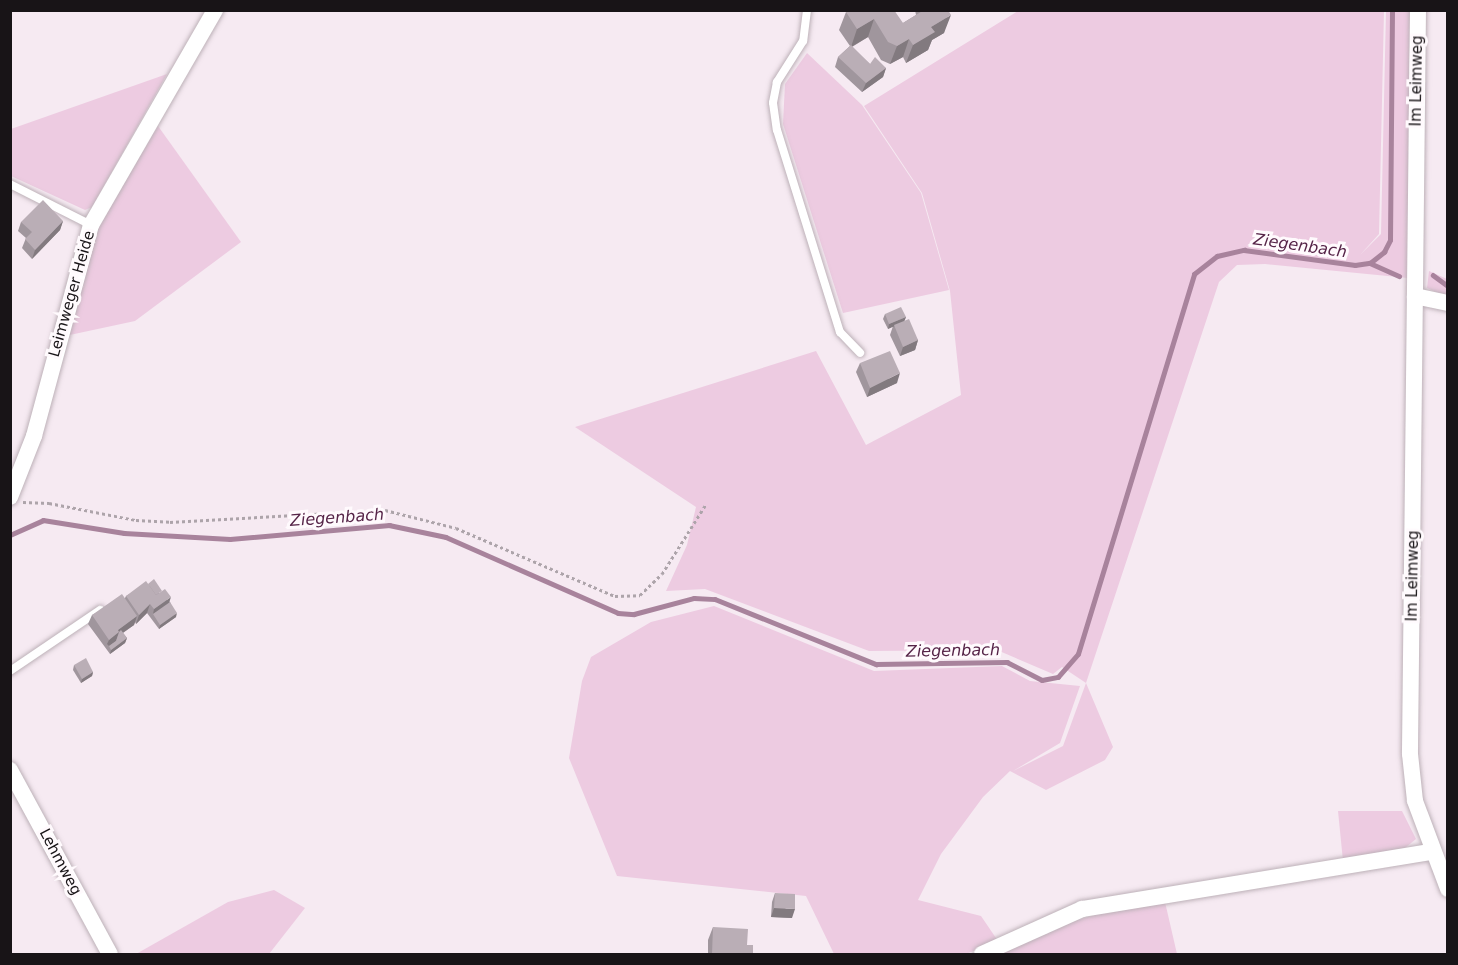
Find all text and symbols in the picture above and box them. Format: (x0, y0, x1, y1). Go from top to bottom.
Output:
street label: Im Leimweg (1407, 35, 1427, 127)
street label: Leimweger Heide (45, 229, 99, 359)
water label: Ziegenbach (1252, 230, 1348, 262)
water label: Ziegenbach (289, 505, 385, 531)
street label: Im Leimweg (1403, 530, 1423, 622)
water label: Ziegenbach (906, 641, 1000, 661)
street label: Lehmweg (35, 826, 85, 898)

